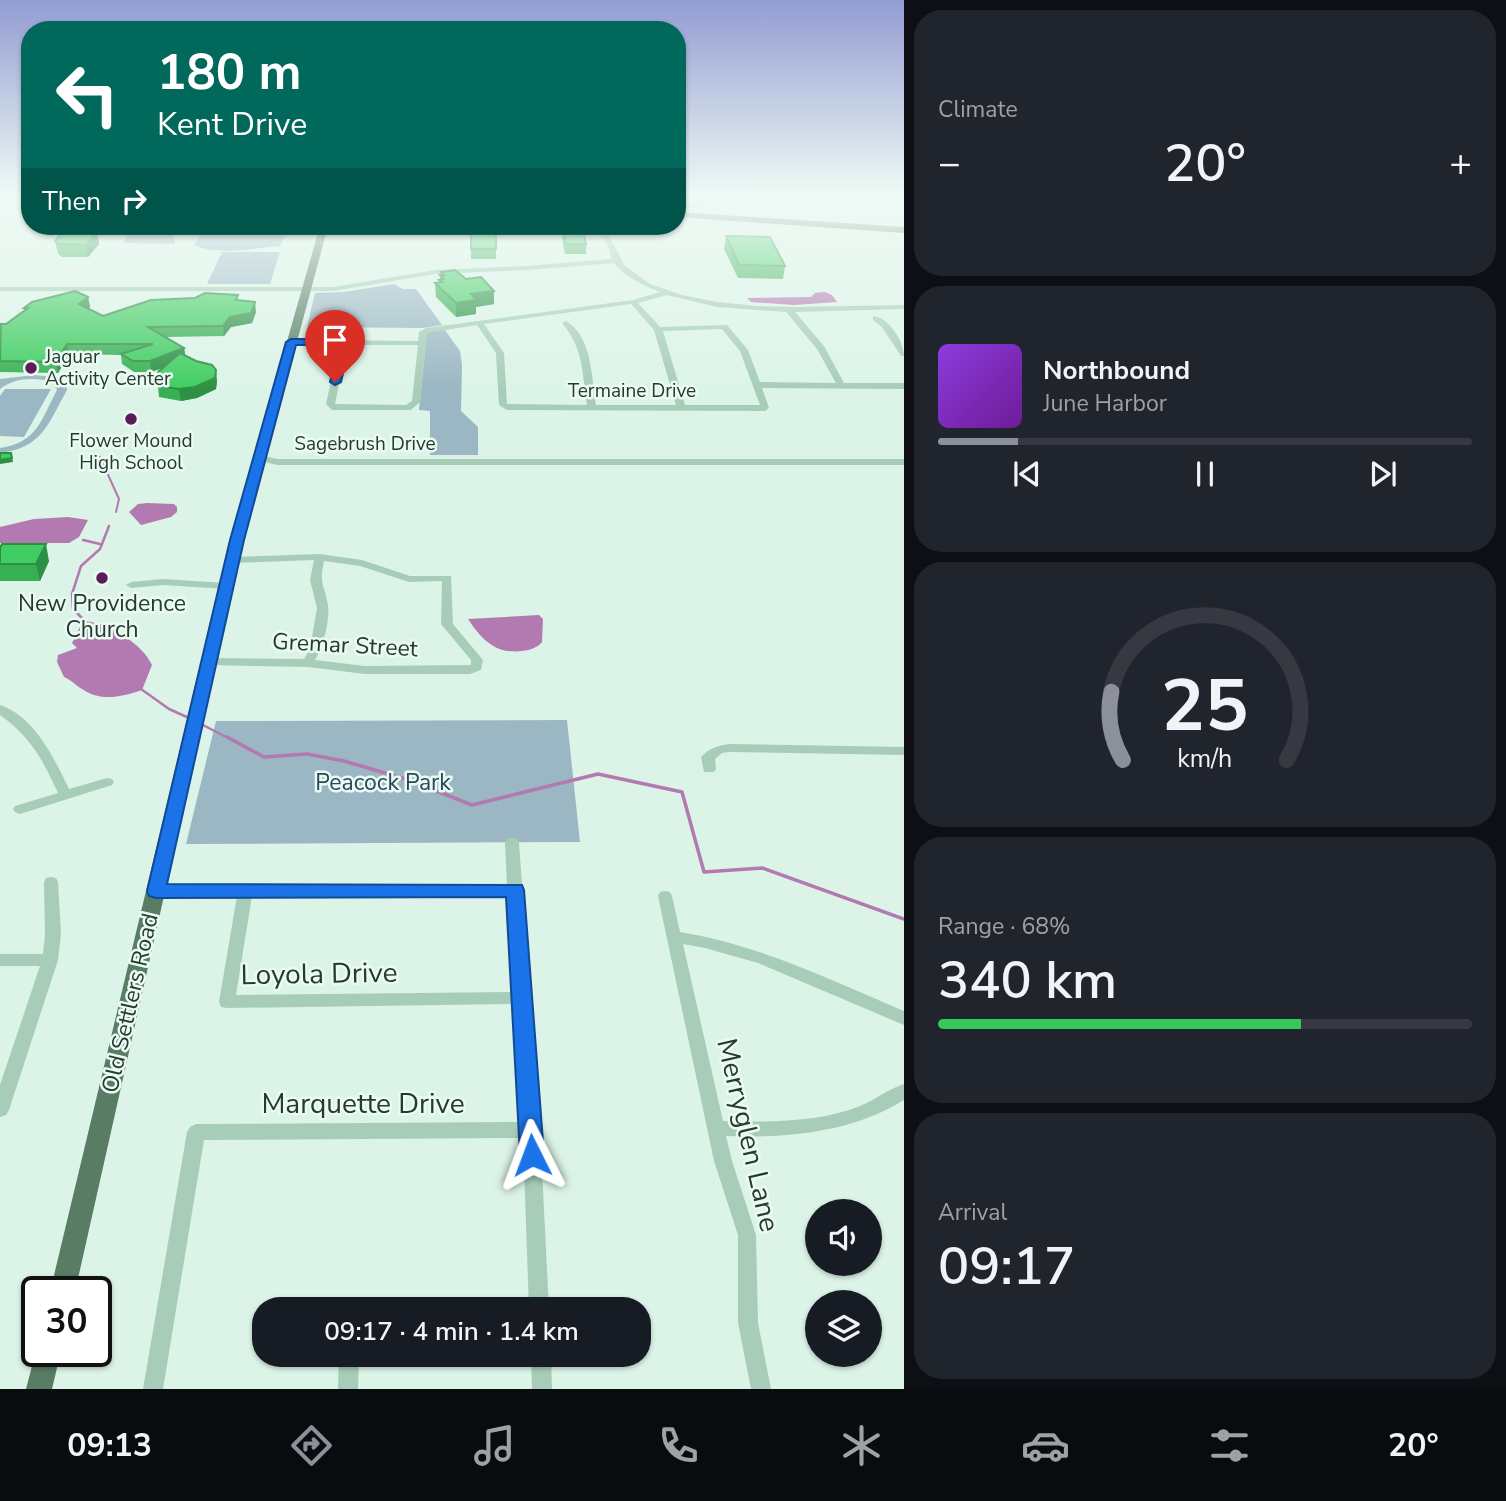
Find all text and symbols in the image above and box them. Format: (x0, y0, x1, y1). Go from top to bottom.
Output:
text: 180 m (157, 39, 301, 106)
icon: left (42, 49, 133, 140)
text: Climate (938, 94, 1018, 125)
text: Kent Drive (157, 103, 307, 146)
text: 20° (1164, 128, 1246, 199)
text: − (938, 138, 961, 189)
text: + (1449, 138, 1472, 189)
icon: right (115, 182, 153, 220)
text: Then (42, 184, 101, 219)
pin (305, 310, 365, 382)
icon: arrive (316, 321, 354, 359)
place label: Jaguar Activity Center (44, 344, 171, 392)
text: Northbound (1043, 353, 1190, 388)
marker: Jaguar Activity Center (23, 360, 39, 376)
street label: Termaine Drive (568, 378, 696, 404)
text: June Harbor (1043, 388, 1167, 419)
marker: Flower Mound High School (123, 411, 139, 427)
place label: Flower Mound High School (69, 428, 193, 476)
street label: Sagebrush Drive (294, 431, 436, 457)
icon: previous (1008, 455, 1046, 493)
icon: pause (1186, 455, 1224, 493)
icon: next (1364, 455, 1402, 493)
marker: New Providence Church (94, 570, 110, 586)
place label: New Providence Church (18, 588, 186, 645)
street label: Gremar Street (271, 626, 420, 664)
text: 25 (1161, 657, 1249, 757)
text: km/h (1177, 742, 1233, 776)
park label: Peacock Park (315, 767, 451, 798)
street label: Old Settlers Road (94, 910, 166, 1096)
text: Range · 68% (938, 911, 1070, 942)
text: 340 km (938, 945, 1117, 1016)
street label: Loyola Drive (240, 954, 398, 994)
street label: Merryglen Lane (707, 1035, 789, 1235)
street label: Marquette Drive (261, 1085, 465, 1123)
position arrow (495, 1118, 569, 1192)
text: Arrival (938, 1197, 1007, 1228)
map controls (805, 1199, 882, 1367)
button: sound (805, 1199, 882, 1276)
text: 09:17 (938, 1231, 1075, 1302)
speed limit sign: 30 (21, 1276, 112, 1367)
button: layers (805, 1290, 882, 1367)
text: 09:17 · 4 min · 1.4 km (324, 1314, 579, 1349)
icon: directions (287, 1421, 336, 1470)
icon: music (470, 1421, 519, 1470)
icon: phone (654, 1421, 703, 1470)
icon: climate (837, 1421, 886, 1470)
icon: car (1021, 1421, 1070, 1470)
icon: filters (1205, 1421, 1254, 1470)
text: 09:13 (67, 1424, 152, 1467)
text: 20° (1388, 1424, 1439, 1467)

